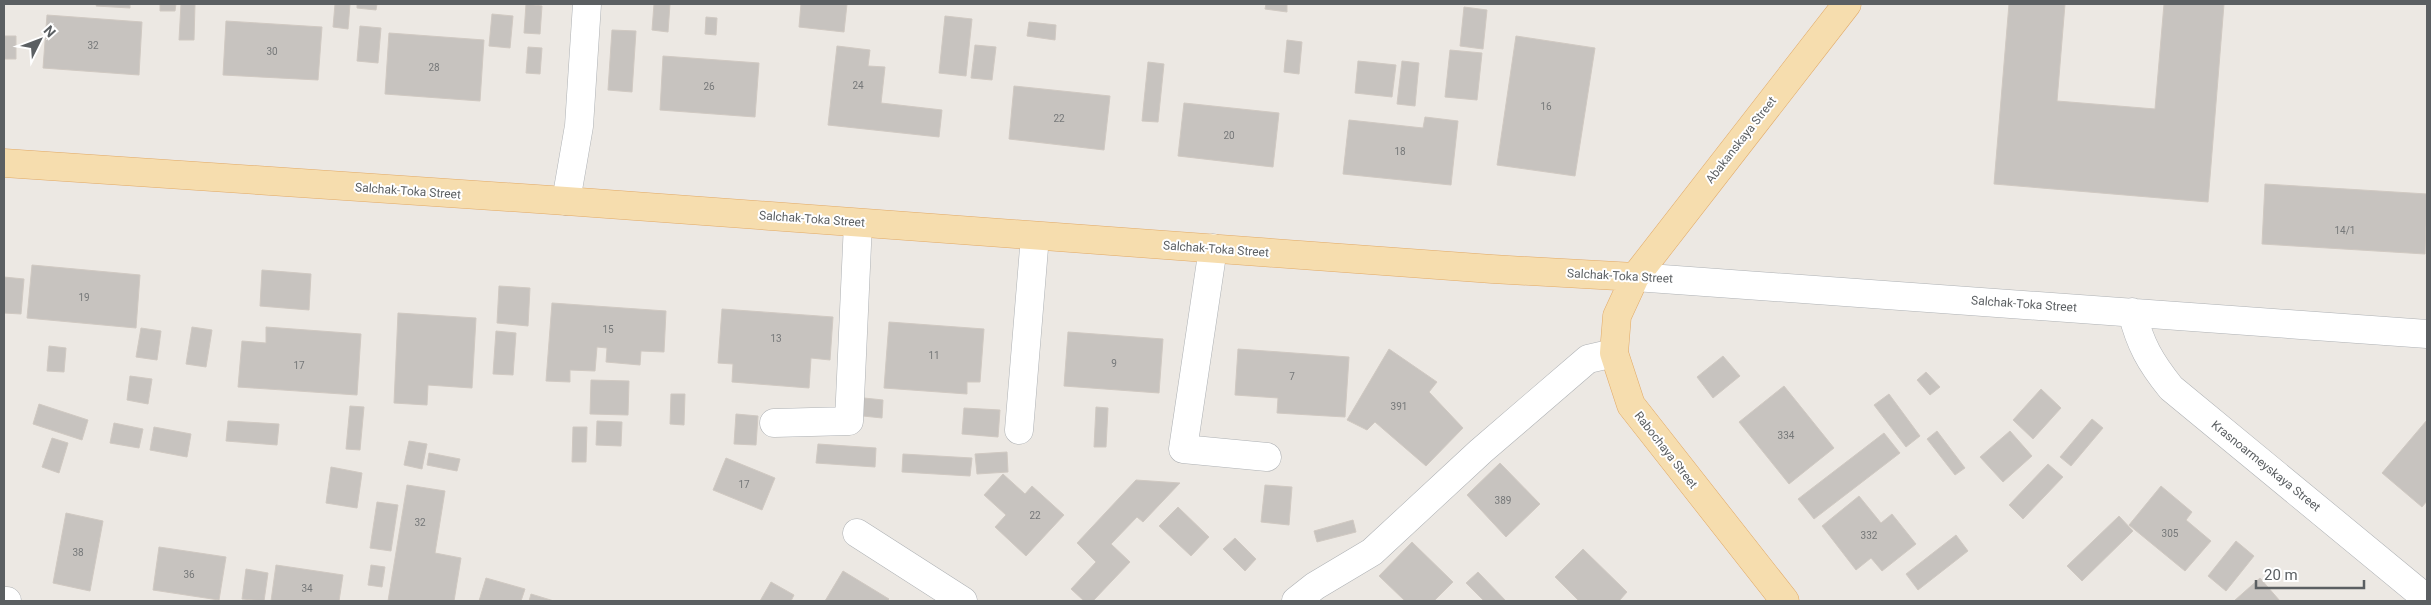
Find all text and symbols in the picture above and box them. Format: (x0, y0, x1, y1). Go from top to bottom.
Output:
north arrow (15, 15, 65, 65)
text: N (40, 22, 59, 40)
house number: 32 (87, 40, 99, 51)
house number: 30 (266, 46, 278, 57)
house number: 28 (428, 62, 440, 73)
house number: 24 (852, 80, 864, 91)
house number: 26 (703, 81, 715, 92)
street label: Abakanskaya Street (1703, 94, 1779, 186)
house number: 16 (1540, 101, 1552, 112)
house number: 22 (1053, 113, 1065, 124)
house number: 20 (1223, 130, 1235, 141)
house number: 18 (1394, 146, 1406, 157)
street label: Salchak-Toka Street (355, 180, 461, 202)
street label: Salchak-Toka Street (759, 208, 865, 230)
house number: 14/1 (2335, 225, 2356, 236)
street label: Salchak-Toka Street (1163, 238, 1269, 260)
street label: Salchak-Toka Street (1567, 266, 1673, 286)
house number: 19 (78, 292, 90, 303)
street label: Salchak-Toka Street (1971, 293, 2077, 315)
house number: 15 (602, 324, 614, 335)
house number: 13 (770, 333, 782, 344)
house number: 11 (928, 350, 940, 361)
house number: 9 (1111, 358, 1117, 369)
house number: 17 (293, 360, 305, 371)
house number: 7 (1289, 371, 1295, 382)
house number: 391 (1391, 401, 1407, 412)
street label: Rabochaya Street (1632, 409, 1700, 491)
street label: Krasnoarmeyskaya Street (2209, 418, 2323, 514)
house number: 334 (1778, 430, 1795, 441)
house number: 17 (738, 479, 750, 490)
house number: 389 (1495, 495, 1511, 506)
house number: 22 (1029, 510, 1041, 521)
house number: 32 (414, 517, 426, 528)
house number: 305 (2162, 528, 2179, 539)
house number: 332 (1861, 530, 1878, 541)
house number: 38 (72, 547, 84, 558)
scale bar (2256, 558, 2364, 590)
text: 20 m (2264, 566, 2298, 584)
house number: 36 (183, 569, 195, 580)
house number: 34 (301, 583, 313, 594)

